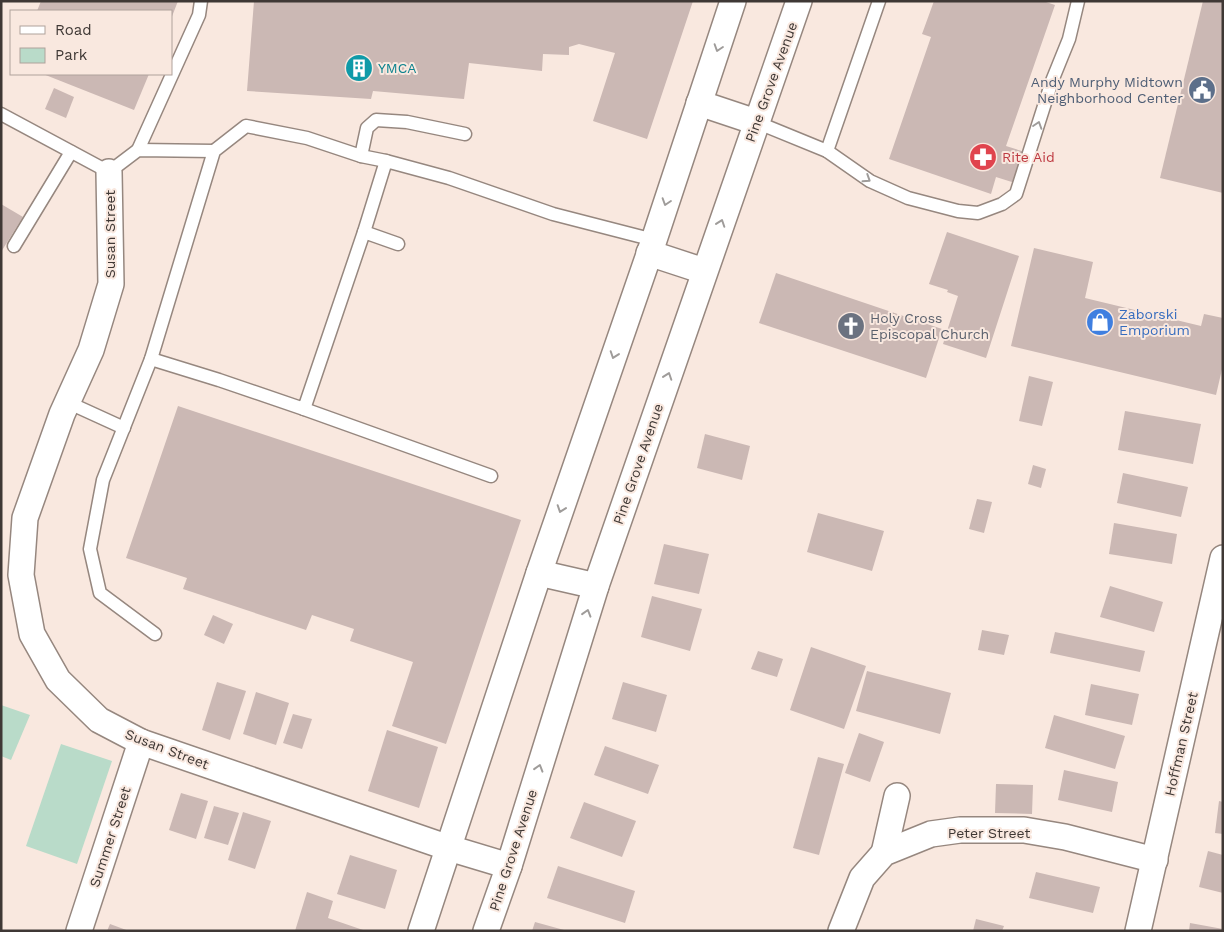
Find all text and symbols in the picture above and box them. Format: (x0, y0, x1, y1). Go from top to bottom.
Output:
legend (10, 10, 172, 75)
street label: Pine Grove Avenue (742, 20, 800, 144)
text: Road (55, 21, 92, 39)
one-way arrow (713, 43, 723, 51)
text: Park (55, 46, 88, 64)
building icon: YMCA (344, 53, 374, 83)
place label: YMCA (378, 60, 417, 76)
place label: Andy Murphy Midtown Neighborhood Center (1031, 74, 1183, 106)
public building icon: Andy Murphy Midtown Neighborhood Center (1187, 75, 1217, 105)
one-way arrow (1033, 122, 1043, 130)
pharmacy icon: Rite Aid (968, 142, 998, 172)
place label: Rite Aid (1002, 149, 1055, 165)
one-way arrow (862, 172, 871, 182)
street label: Susan Street (102, 190, 118, 278)
one-way arrow (662, 197, 672, 205)
one-way arrow (715, 219, 725, 227)
place label: Zaborski Emporium (1119, 306, 1190, 338)
shop icon: Zaborski Emporium (1085, 307, 1115, 337)
place label: Holy Cross Episcopal Church (870, 310, 989, 342)
church icon: Holy Cross Episcopal Church (836, 311, 866, 341)
one-way arrow (610, 351, 620, 359)
one-way arrow (662, 372, 672, 381)
street label: Pine Grove Avenue (610, 401, 666, 527)
one-way arrow (557, 504, 567, 513)
one-way arrow (582, 609, 592, 617)
street label: Hoffman Street (1161, 690, 1201, 798)
street label: Susan Street (123, 726, 211, 772)
one-way arrow (534, 764, 544, 773)
street label: Summer Street (86, 785, 134, 889)
street label: Pine Grove Avenue (486, 787, 540, 913)
street label: Peter Street (948, 825, 1030, 841)

